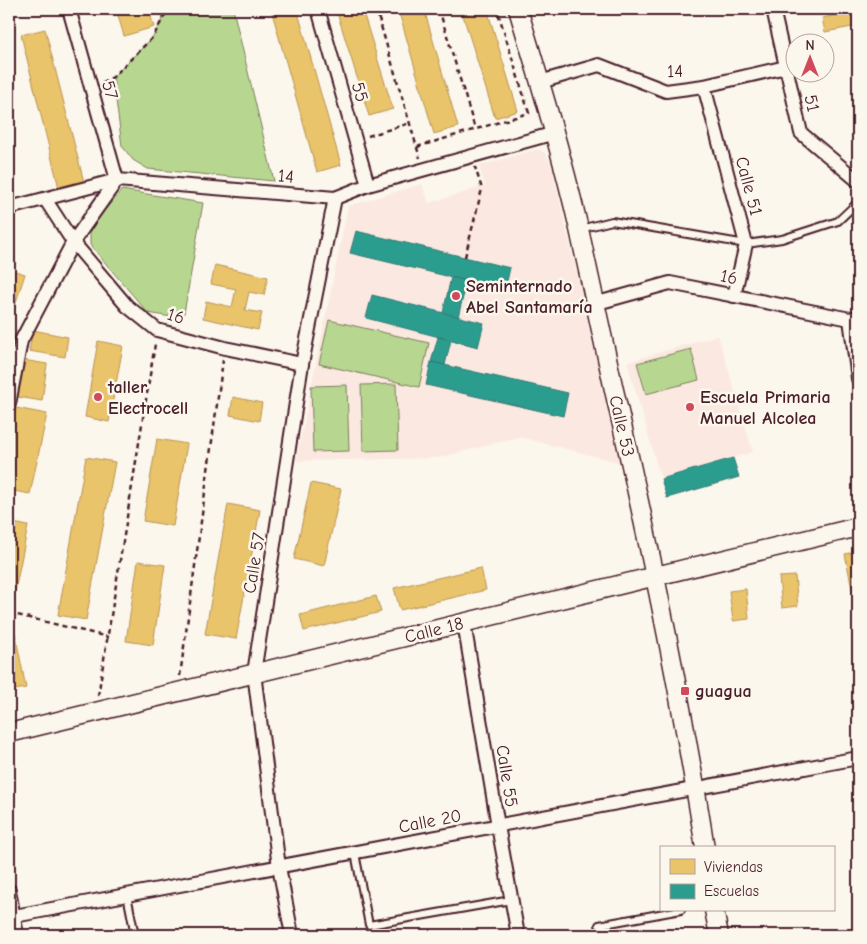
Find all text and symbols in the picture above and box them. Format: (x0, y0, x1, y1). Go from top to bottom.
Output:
north arrow (784, 32, 834, 82)
text: N (805, 37, 815, 54)
street label: 14 (667, 61, 683, 82)
street label: 57 (97, 78, 122, 102)
street label: 55 (347, 80, 372, 104)
street label: 51 (799, 93, 824, 114)
street label: Calle 51 (731, 154, 766, 218)
street label: 14 (277, 165, 295, 188)
street label: 16 (718, 265, 739, 290)
place label: Seminternado Abel Santamaría (466, 276, 593, 318)
marker: Seminternado Abel Santamaría (450, 290, 462, 302)
street label: 16 (165, 304, 187, 329)
place label: taller Electrocell (107, 377, 188, 419)
place label: Escuela Primaria Manuel Alcolea (700, 387, 831, 429)
marker: taller Electrocell (92, 391, 104, 403)
street label: Calle 53 (604, 393, 639, 459)
marker: Escuela Primaria Manuel Alcolea (684, 401, 696, 413)
street label: Calle 57 (239, 531, 270, 595)
street label: Calle 18 (403, 613, 466, 648)
place label: guagua (695, 681, 752, 702)
marker: guagua (679, 685, 691, 697)
street label: Calle 55 (491, 743, 522, 809)
street label: Calle 20 (397, 805, 463, 838)
legend (660, 846, 834, 912)
text: Viviendas (704, 858, 763, 876)
text: Escuelas (704, 882, 759, 900)

